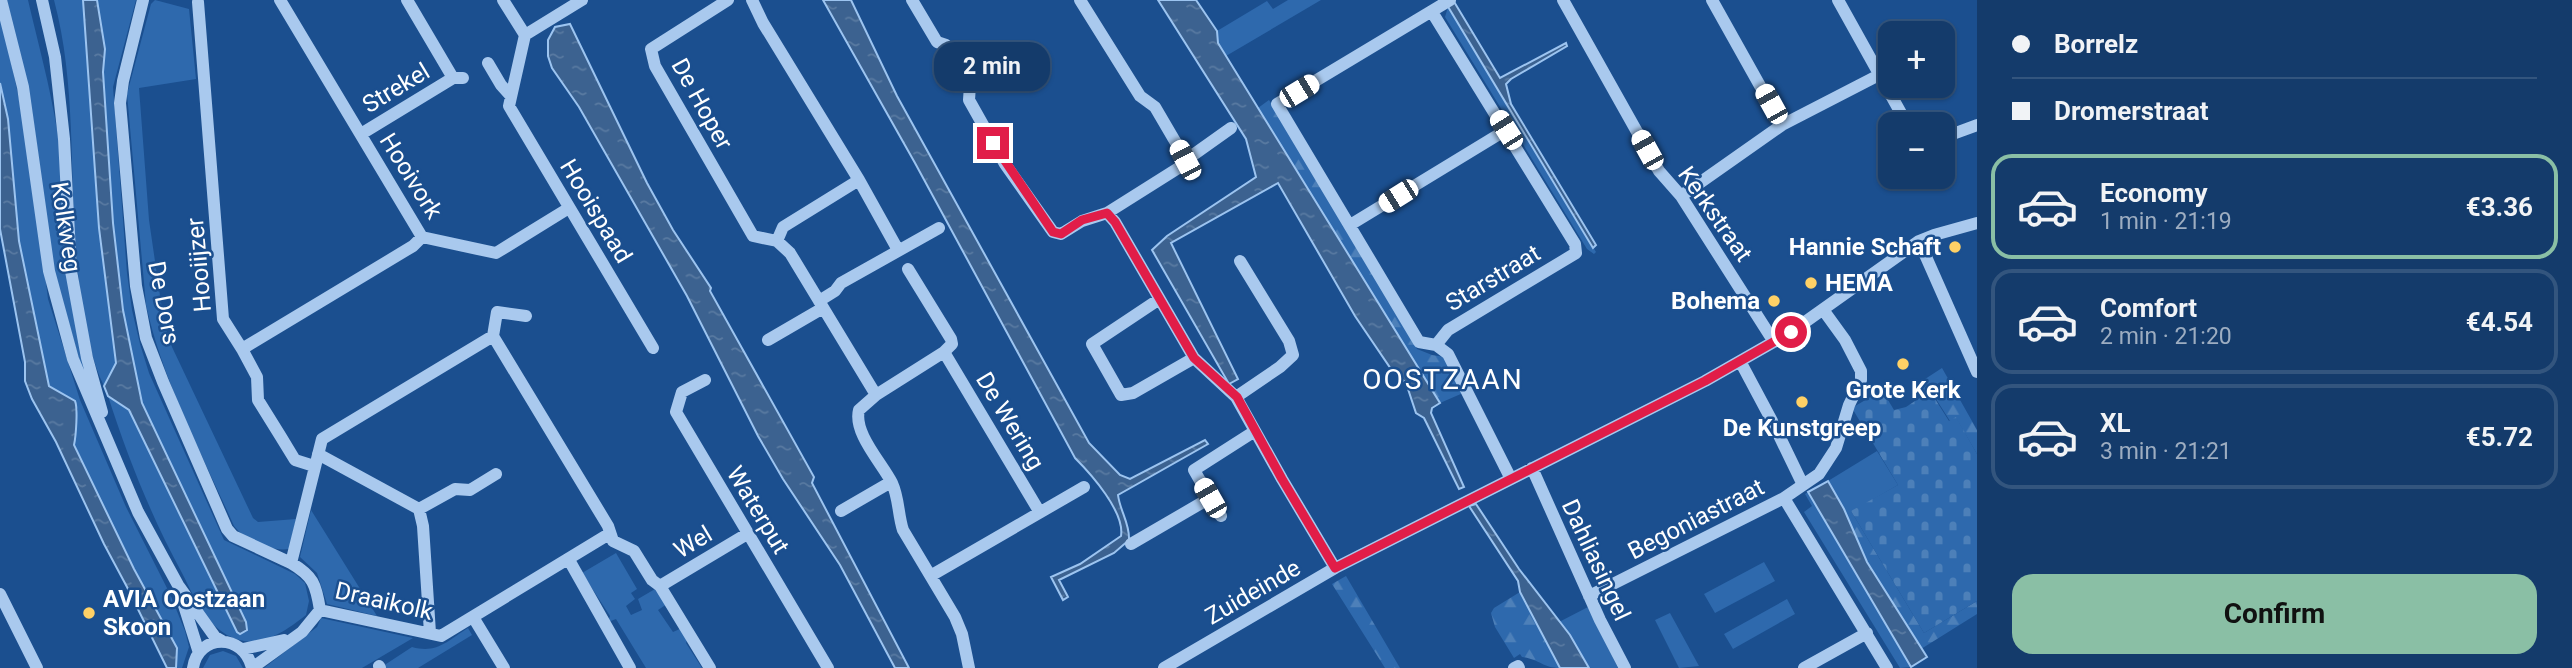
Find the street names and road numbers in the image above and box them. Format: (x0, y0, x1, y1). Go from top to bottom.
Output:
street label: De Hoper (666, 54, 738, 154)
street label: Strekel (357, 57, 435, 119)
street label: Hooivork (374, 128, 449, 225)
street label: Hooispaad (554, 154, 638, 268)
street label: Kerkstraat (1672, 161, 1758, 267)
street label: Kolkweg (45, 180, 87, 274)
street label: Hooiijzer (181, 217, 217, 313)
street label: Starstraat (1441, 239, 1545, 317)
street label: De Dors (142, 259, 186, 347)
street label: De Wering (970, 367, 1050, 475)
street label: Waterput (721, 461, 795, 559)
street label: Begoniastraat (1623, 473, 1769, 565)
street label: Dahliasingel (1556, 495, 1636, 625)
street label: Wel (669, 520, 717, 564)
street label: Zuideinde (1201, 554, 1305, 630)
street label: Draaikolk (333, 576, 436, 626)

